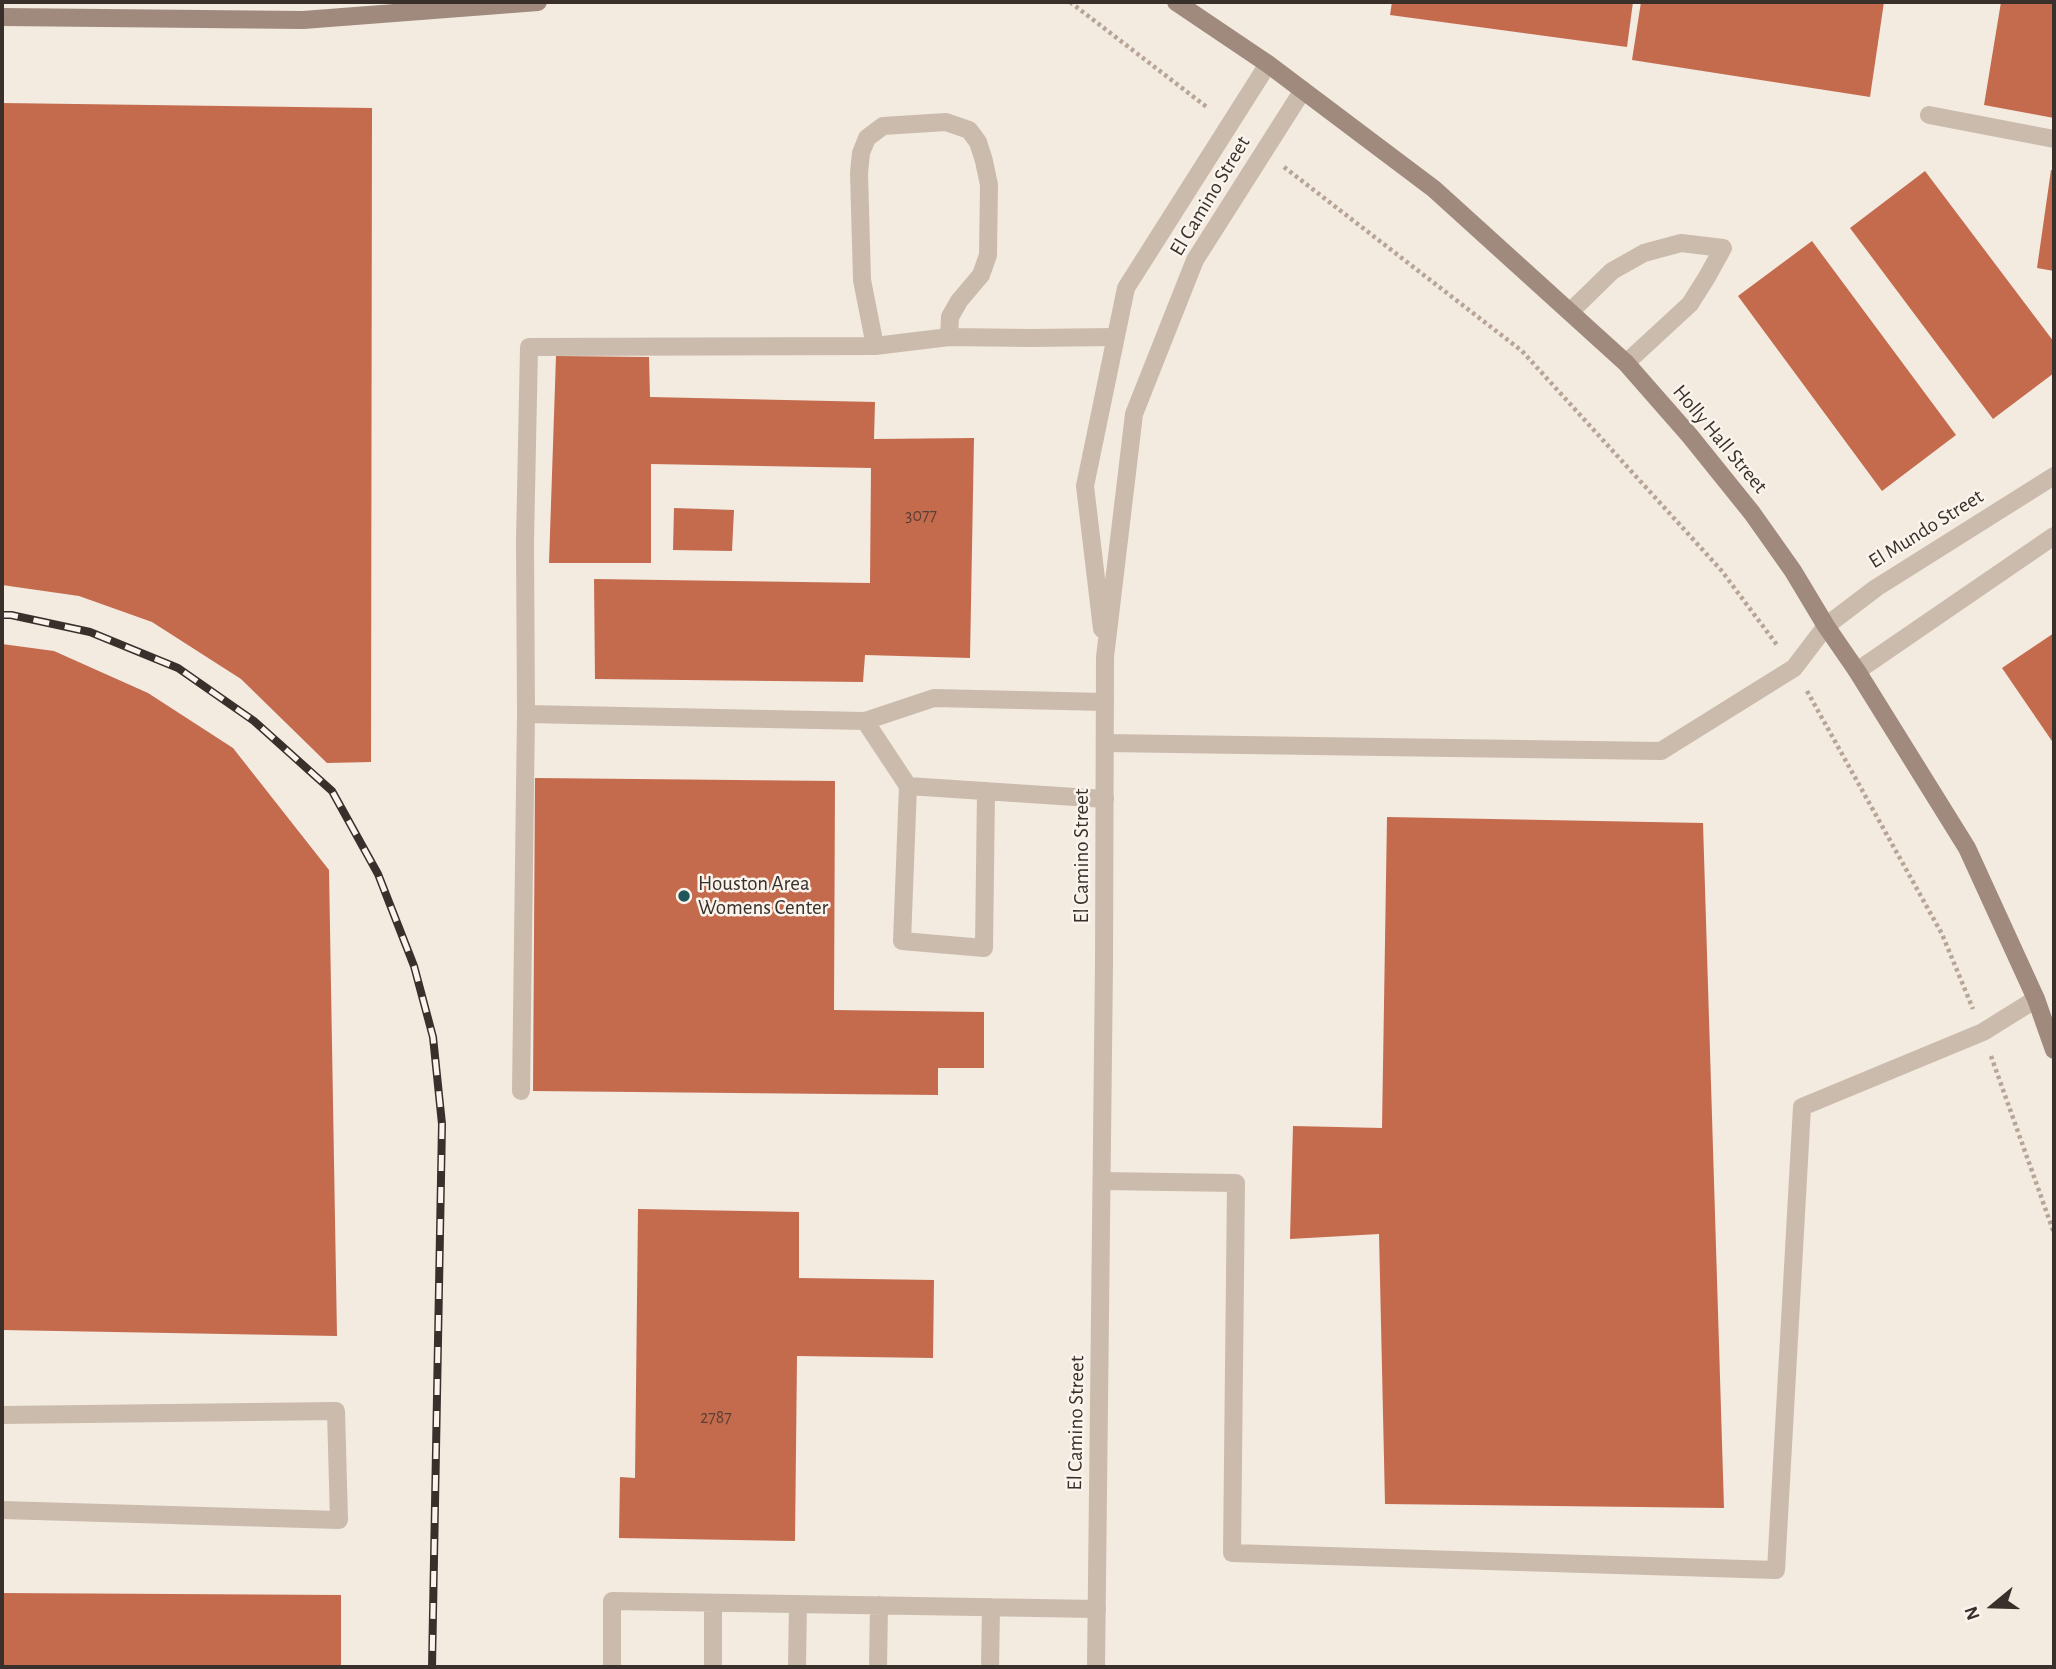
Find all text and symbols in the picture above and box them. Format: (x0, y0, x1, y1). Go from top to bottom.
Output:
street label: El Camino Street (1164, 132, 1256, 260)
street label: Holly Hall Street (1667, 380, 1773, 498)
street label: El Mundo Street (1864, 484, 1988, 574)
house number: 3077 (905, 505, 937, 527)
street label: El Camino Street (1069, 788, 1095, 924)
place label: Houston Area Womens Center (698, 871, 828, 921)
marker: Houston Area Womens Center (676, 888, 692, 904)
street label: El Camino Street (1062, 1355, 1090, 1491)
house number: 2787 (700, 1407, 732, 1429)
north arrow (1958, 1571, 2028, 1641)
text: N (1962, 1604, 1984, 1622)

